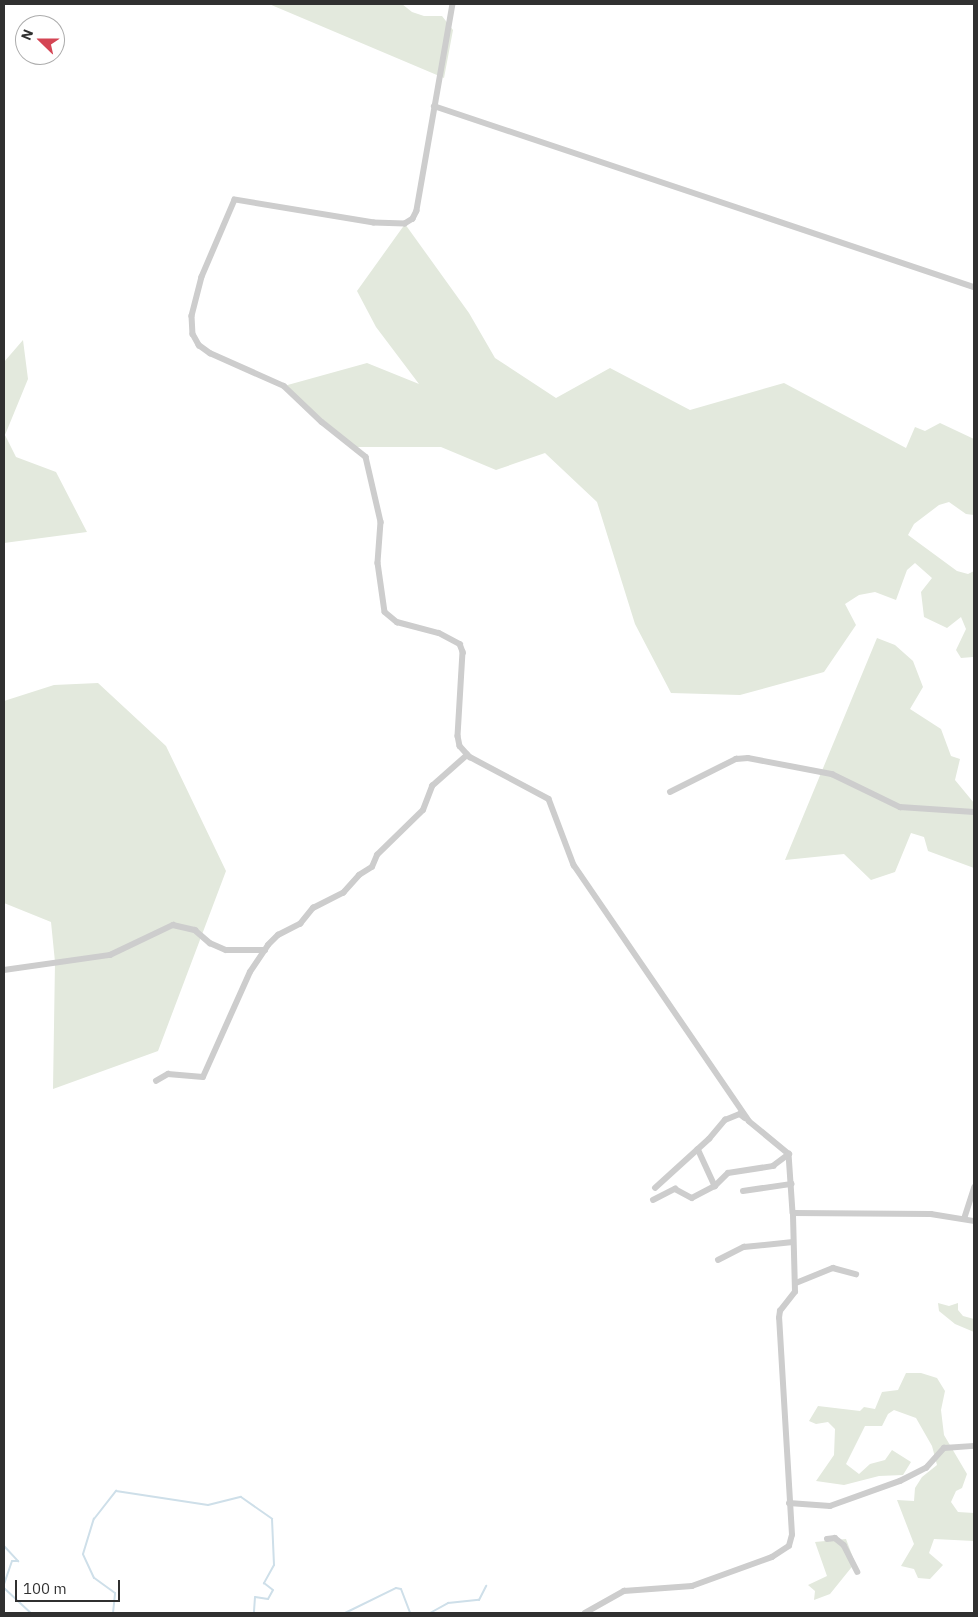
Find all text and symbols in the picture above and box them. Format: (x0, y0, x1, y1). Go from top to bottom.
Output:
north arrow (15, 15, 65, 65)
text: N (17, 27, 37, 43)
scale bar (18, 1570, 122, 1602)
text: 100 m (23, 1579, 67, 1598)

